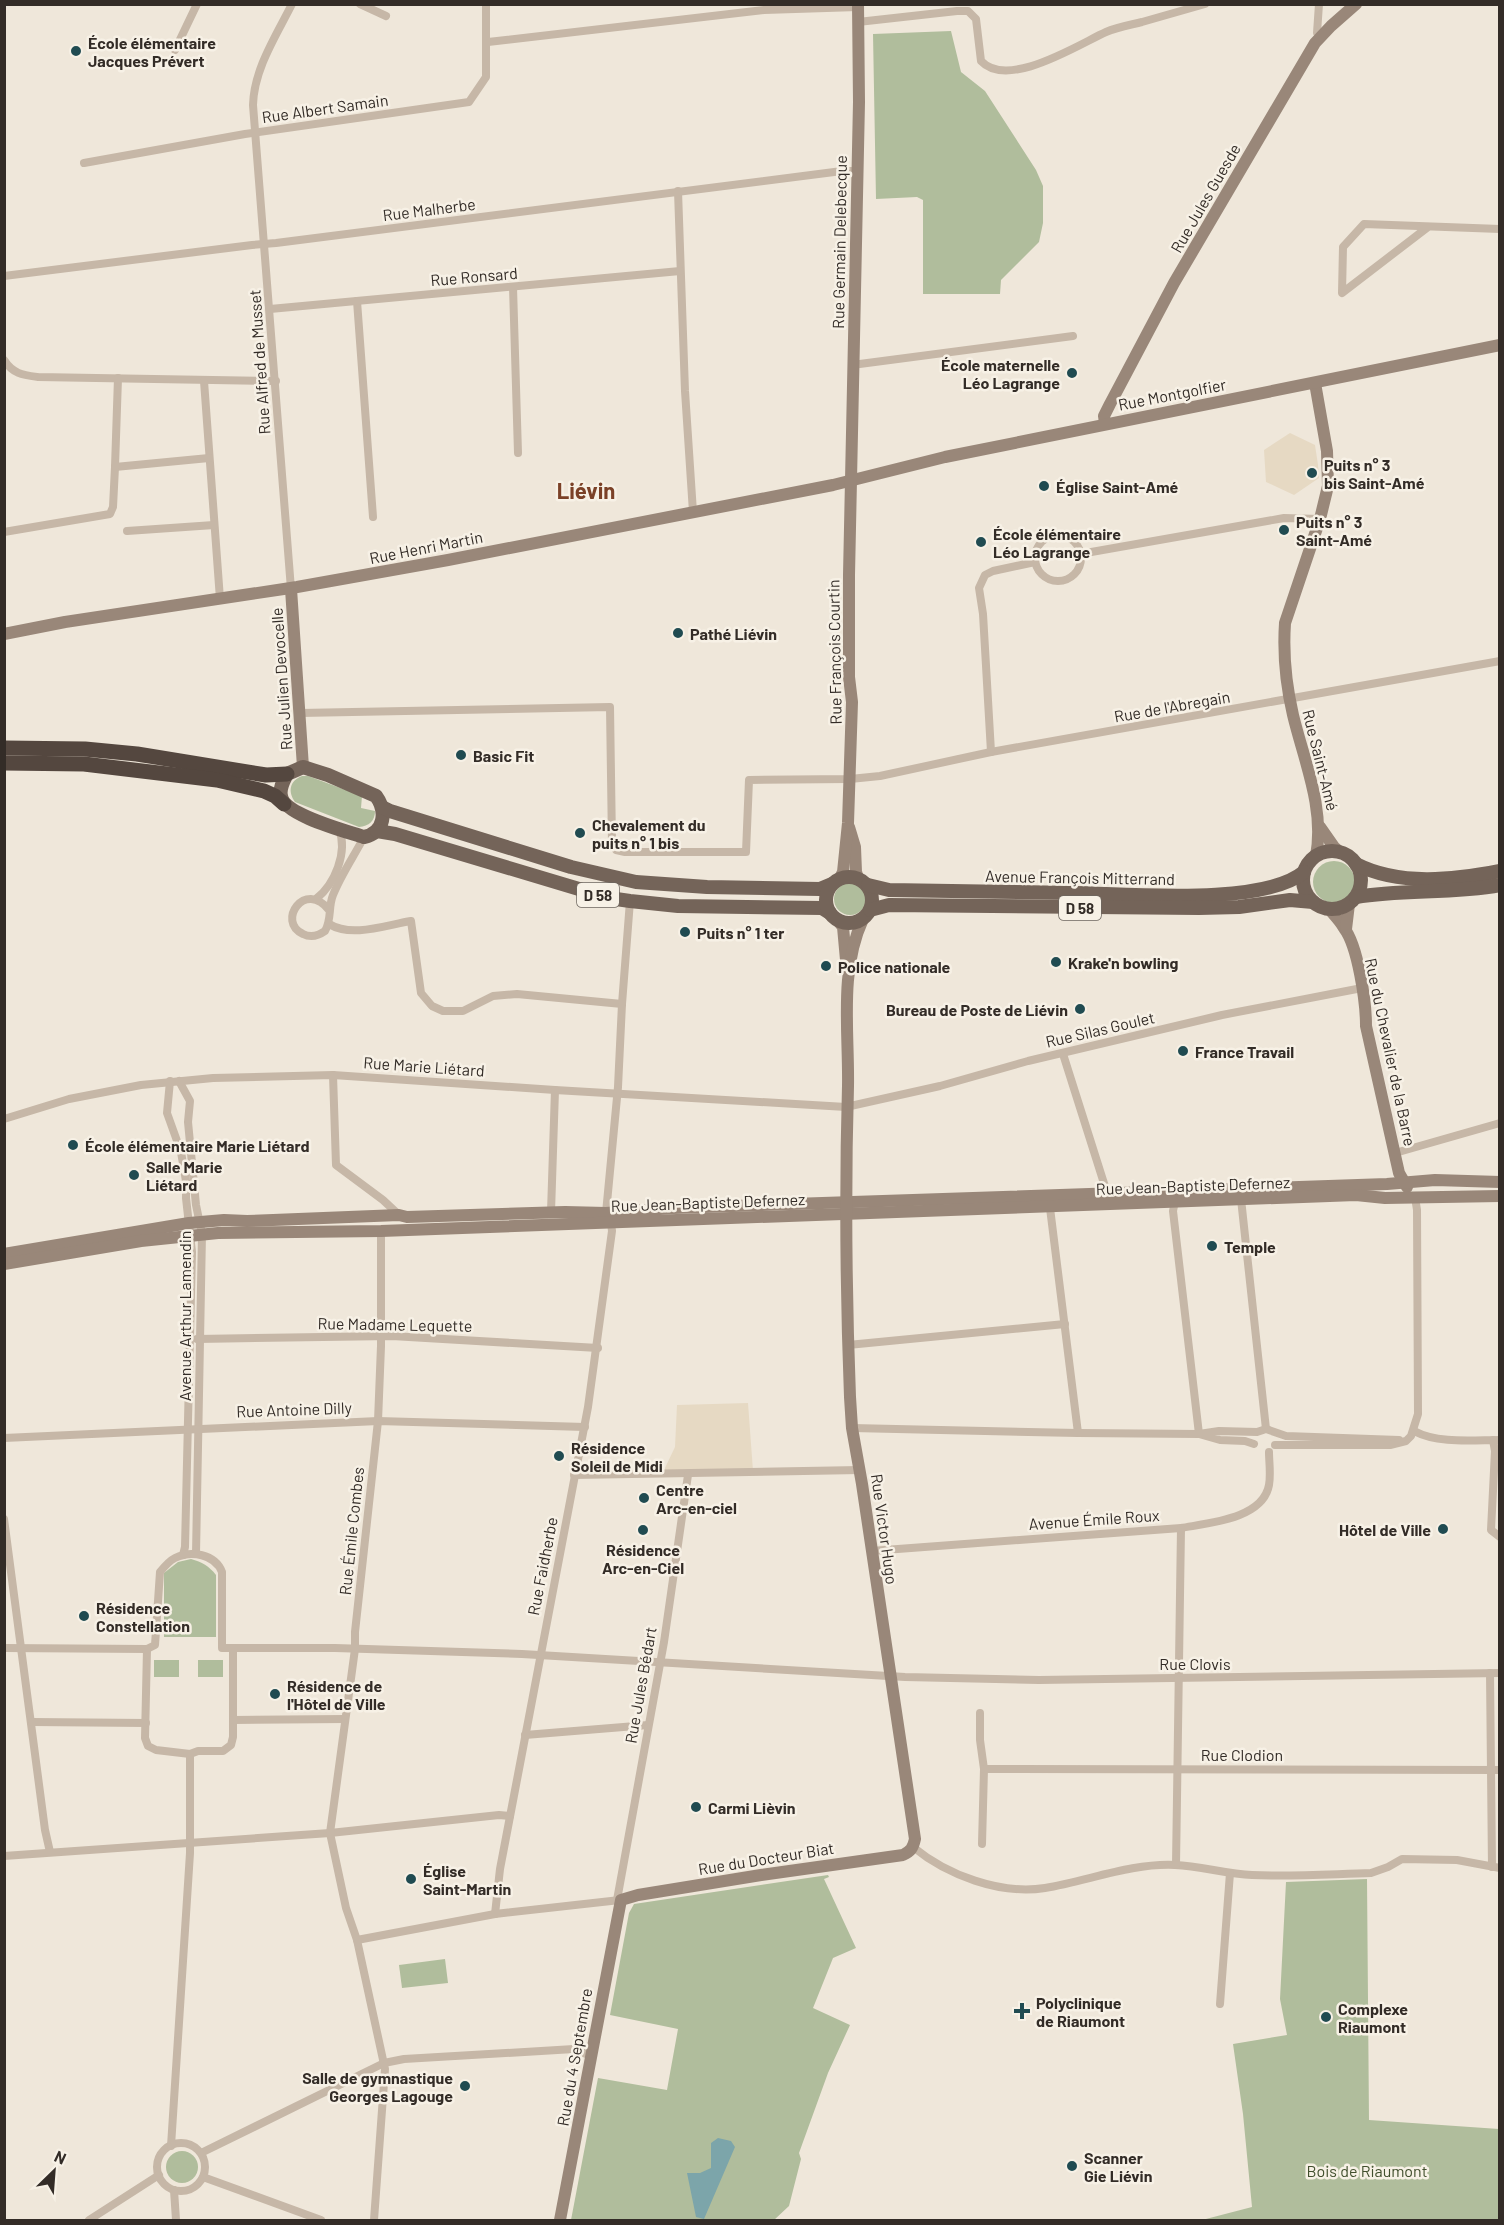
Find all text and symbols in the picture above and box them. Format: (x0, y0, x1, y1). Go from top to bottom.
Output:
place label: École élémentaire Jacques Prévert (88, 33, 216, 70)
marker: École élémentaire Jacques Prévert (69, 44, 83, 58)
street label: Rue Albert Samain (261, 90, 389, 126)
street label: Rue Jules Guesde (1166, 140, 1244, 256)
street label: Rue Germain Delebecque (828, 155, 850, 329)
street label: Rue Malherbe (381, 194, 477, 224)
street label: Rue Ronsard (430, 263, 518, 289)
street label: Rue Alfred de Musset (244, 289, 274, 435)
place label: École maternelle Léo Lagrange (941, 355, 1060, 392)
marker: École maternelle Léo Lagrange (1065, 366, 1079, 380)
street label: Rue Montgolfier (1116, 374, 1228, 414)
place label: Puits n° 3 bis Saint-Amé (1324, 455, 1425, 492)
marker: Puits n° 3 bis Saint-Amé (1305, 466, 1319, 480)
district label: Liévin (557, 477, 615, 503)
place label: Église Saint-Amé (1056, 477, 1178, 496)
marker: Église Saint-Amé (1037, 479, 1051, 493)
place label: Puits n° 3 Saint-Amé (1296, 512, 1372, 549)
marker: Puits n° 3 Saint-Amé (1277, 523, 1291, 537)
place label: École élémentaire Léo Lagrange (993, 524, 1121, 561)
street label: Rue Henri Martin (368, 527, 484, 567)
marker: École élémentaire Léo Lagrange (974, 535, 988, 549)
street label: Rue François Courtin (823, 579, 845, 725)
street label: Rue Julien Devocelle (267, 607, 295, 751)
place label: Pathé Liévin (690, 624, 777, 643)
marker: Pathé Liévin (671, 626, 685, 640)
street label: Rue de l'Abregain (1112, 686, 1232, 726)
street label: Rue Saint-Amé (1299, 707, 1343, 813)
place label: Basic Fit (473, 746, 534, 765)
marker: Basic Fit (454, 748, 468, 762)
place label: Chevalement du puits n° 1 bis (592, 815, 706, 852)
marker: Chevalement du puits n° 1 bis (573, 826, 587, 840)
street label: Avenue François Mitterrand (985, 866, 1175, 888)
road number: D 58 (577, 883, 619, 907)
road number: D 58 (1059, 896, 1101, 920)
place label: Puits n° 1 ter (697, 923, 784, 942)
marker: Puits n° 1 ter (678, 925, 692, 939)
place label: Krake'n bowling (1068, 953, 1179, 972)
marker: Krake'n bowling (1049, 955, 1063, 969)
street label: Rue du Chevalier de la Barre (1362, 956, 1420, 1148)
place label: Police nationale (838, 957, 951, 976)
marker: Police nationale (819, 959, 833, 973)
place label: Bureau de Poste de Liévin (886, 1000, 1068, 1019)
marker: Bureau de Poste de Liévin (1073, 1002, 1087, 1016)
street label: Rue Silas Goulet (1044, 1007, 1156, 1051)
place label: France Travail (1195, 1042, 1294, 1061)
marker: France Travail (1176, 1044, 1190, 1058)
street label: Rue Marie Liétard (363, 1052, 485, 1080)
place label: École élémentaire Marie Liétard (85, 1136, 309, 1155)
marker: École élémentaire Marie Liétard (66, 1138, 80, 1152)
place label: Salle Marie Liétard (146, 1157, 223, 1194)
marker: Salle Marie Liétard (127, 1168, 141, 1182)
street label: Rue Jean-Baptiste Defernez (1096, 1172, 1290, 1198)
street label: Rue Jean-Baptiste Defernez (611, 1189, 805, 1215)
street label: Avenue Arthur Lamendin (175, 1231, 194, 1401)
place label: Temple (1224, 1237, 1276, 1256)
marker: Temple (1205, 1239, 1219, 1253)
street label: Rue Madame Lequette (317, 1313, 473, 1335)
street label: Rue Antoine Dilly (236, 1397, 353, 1421)
place label: Résidence Soleil de Midi (571, 1438, 663, 1475)
marker: Résidence Soleil de Midi (552, 1449, 566, 1463)
street label: Rue Émile Combes (335, 1466, 367, 1596)
street label: Rue Victor Hugo (868, 1472, 902, 1586)
place label: Centre Arc-en-ciel (656, 1480, 737, 1517)
marker: Centre Arc-en-ciel (637, 1491, 651, 1505)
street label: Avenue Émile Roux (1028, 1505, 1160, 1533)
street label: Rue Faidherbe (523, 1515, 561, 1617)
place label: Hôtel de Ville (1339, 1520, 1431, 1539)
marker: Hôtel de Ville (1436, 1522, 1450, 1536)
marker: Résidence Arc-en-Ciel (636, 1523, 650, 1537)
place label: Résidence Arc-en-Ciel (602, 1540, 684, 1577)
place label: Résidence Constellation (96, 1598, 190, 1635)
marker: Résidence Constellation (77, 1609, 91, 1623)
street label: Rue Jules Bédart (620, 1625, 660, 1745)
street label: Rue Clovis (1159, 1654, 1231, 1673)
place label: Résidence de l'Hôtel de Ville (287, 1676, 386, 1713)
marker: Résidence de l'Hôtel de Ville (268, 1687, 282, 1701)
street label: Rue Clodion (1201, 1745, 1283, 1764)
place label: Carmi Lièvin (708, 1798, 796, 1817)
marker: Carmi Lièvin (689, 1800, 703, 1814)
street label: Rue du Docteur Biat (697, 1838, 835, 1878)
place label: Église Saint-Martin (423, 1861, 511, 1898)
marker: Église Saint-Martin (404, 1872, 418, 1886)
street label: Rue du 4 Septembre (553, 1987, 595, 2127)
place label: Polyclinique de Riaumont (1036, 1993, 1125, 2030)
place label: Complexe Riaumont (1338, 1999, 1408, 2036)
marker: Polyclinique de Riaumont (1013, 2002, 1031, 2020)
marker: Complexe Riaumont (1319, 2010, 1333, 2024)
place label: Salle de gymnastique Georges Lagouge (302, 2068, 453, 2105)
marker: Salle de gymnastique Georges Lagouge (458, 2079, 472, 2093)
north arrow (24, 2141, 84, 2201)
text: N (52, 2146, 69, 2168)
place label: Scanner Gie Liévin (1084, 2148, 1152, 2185)
marker: Scanner Gie Liévin (1065, 2159, 1079, 2173)
park label: Bois de Riaumont (1306, 2161, 1428, 2180)

